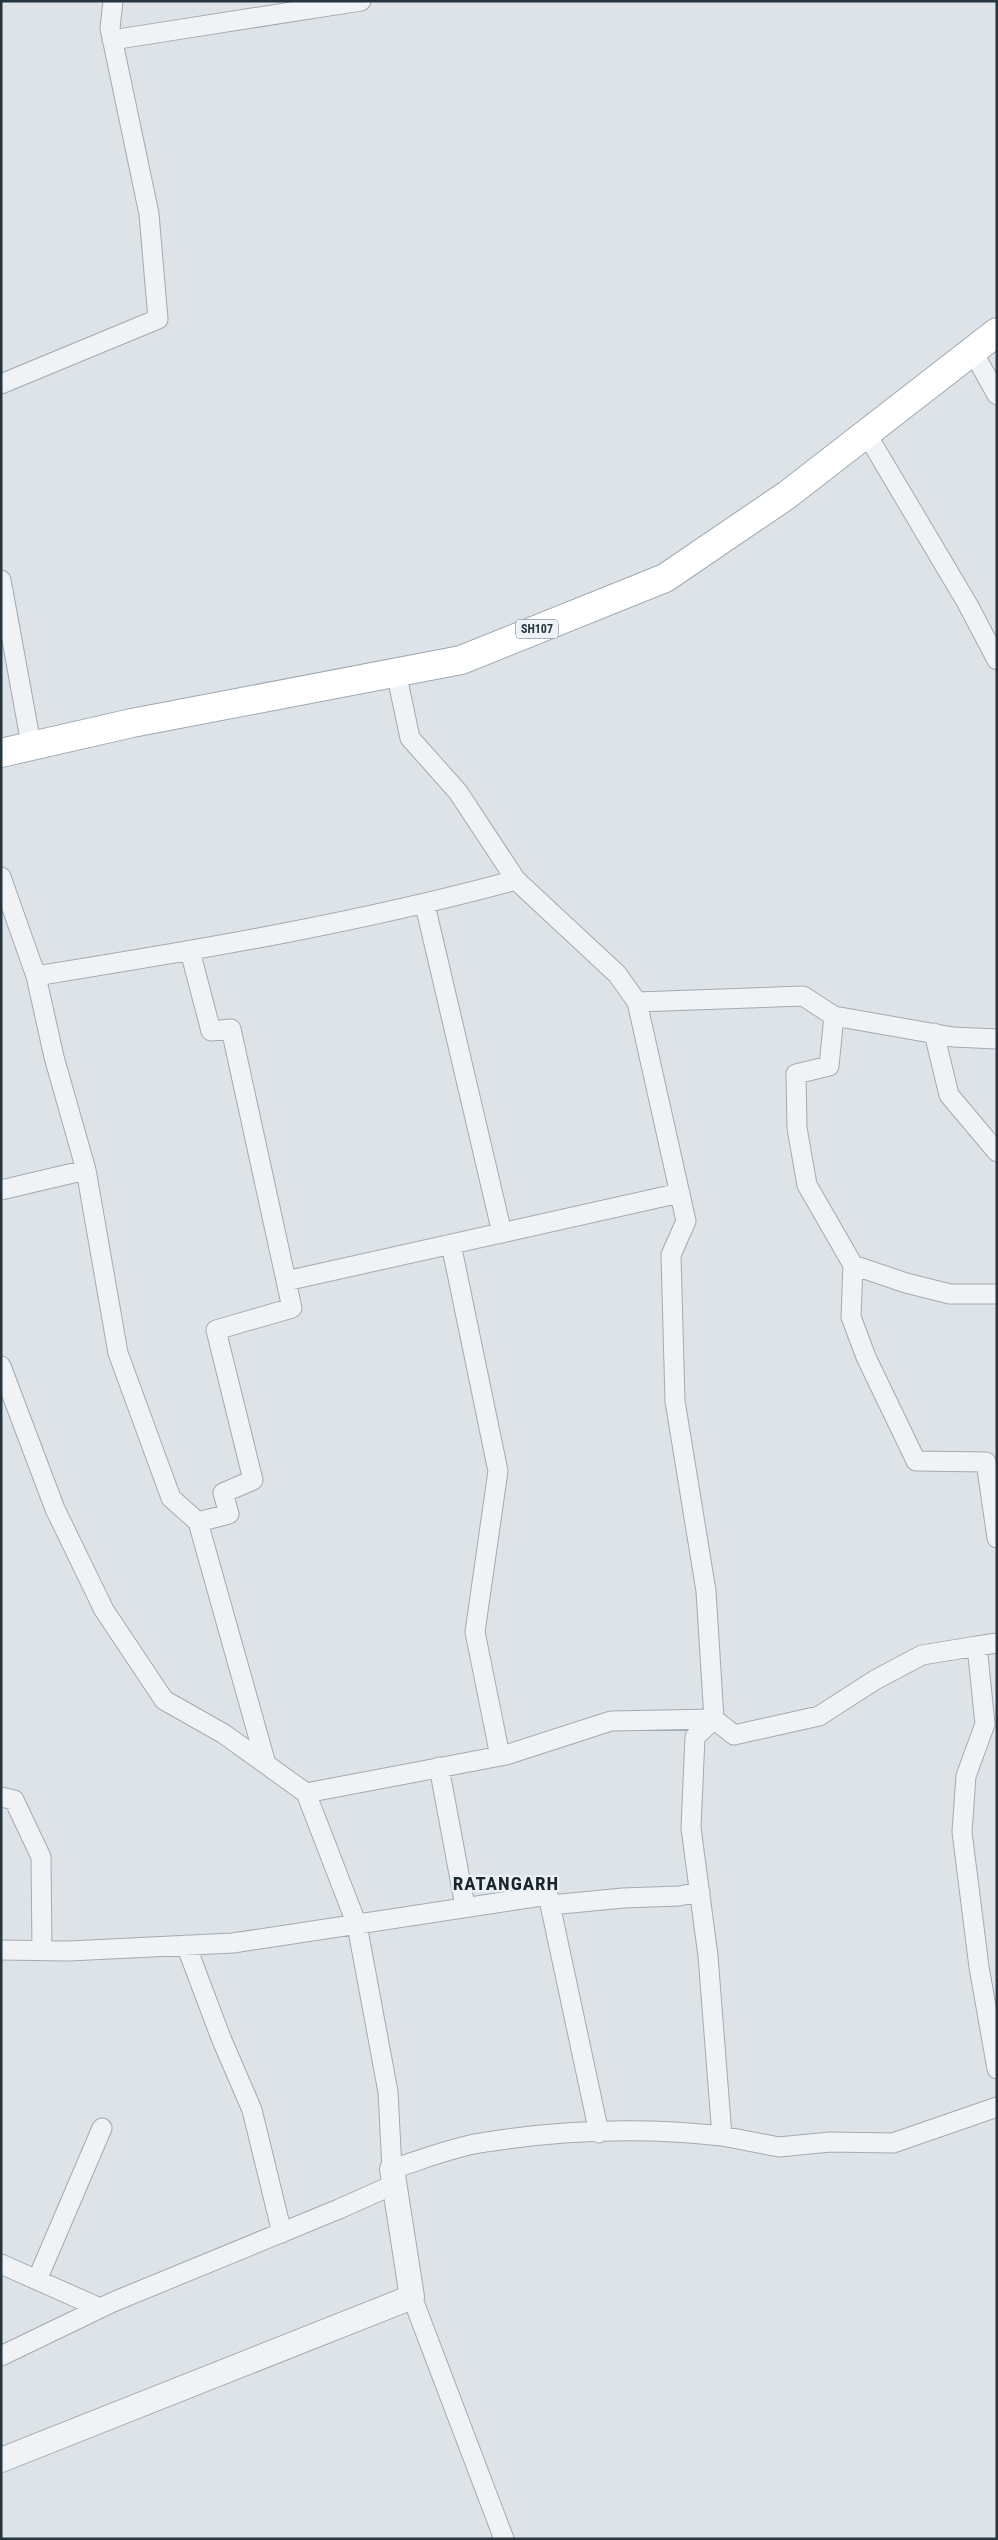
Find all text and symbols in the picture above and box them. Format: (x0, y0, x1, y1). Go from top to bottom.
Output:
road number: SH107 (516, 620, 558, 638)
district label: RATANGARH (453, 1872, 559, 1895)

